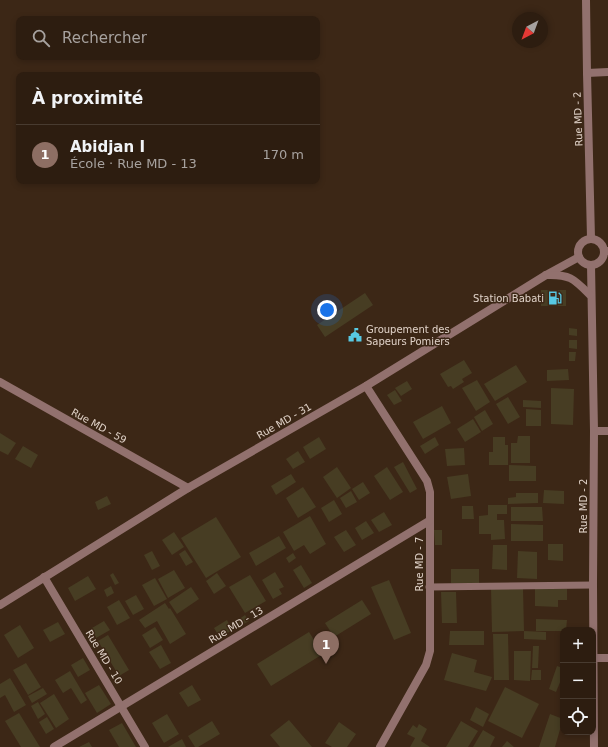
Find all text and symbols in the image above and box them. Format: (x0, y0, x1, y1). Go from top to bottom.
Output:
north arrow (512, 12, 548, 48)
search box (16, 16, 320, 60)
icon: search (30, 27, 52, 49)
text: Rechercher (62, 29, 147, 47)
text: À proximité (32, 88, 143, 108)
street label: Rue MD - 2 (572, 91, 584, 147)
text: Abidjan I (70, 138, 145, 156)
text: 1 (40, 147, 50, 162)
text: 170 m (262, 147, 304, 162)
text: École · Rue MD - 13 (70, 156, 197, 171)
fuel station icon: Station Babati (547, 290, 563, 306)
place label: Station Babati (473, 293, 544, 304)
your location (317, 300, 337, 320)
place label: Groupement des Sapeurs Pomiers (366, 324, 450, 347)
public building icon: Groupement des Sapeurs Pomiers (347, 327, 363, 343)
street label: Rue MD - 31 (255, 401, 313, 441)
street label: Rue MD - 59 (70, 406, 128, 446)
street label: Rue MD - 2 (578, 479, 589, 533)
street label: Rue MD - 7 (414, 537, 425, 591)
street label: Rue MD - 13 (207, 605, 265, 645)
map controls (560, 627, 596, 735)
button: + (560, 627, 596, 663)
street label: Rue MD - 10 (84, 628, 124, 686)
pin: 1 (313, 631, 339, 664)
button: − (560, 663, 596, 699)
button: locate (560, 699, 596, 735)

